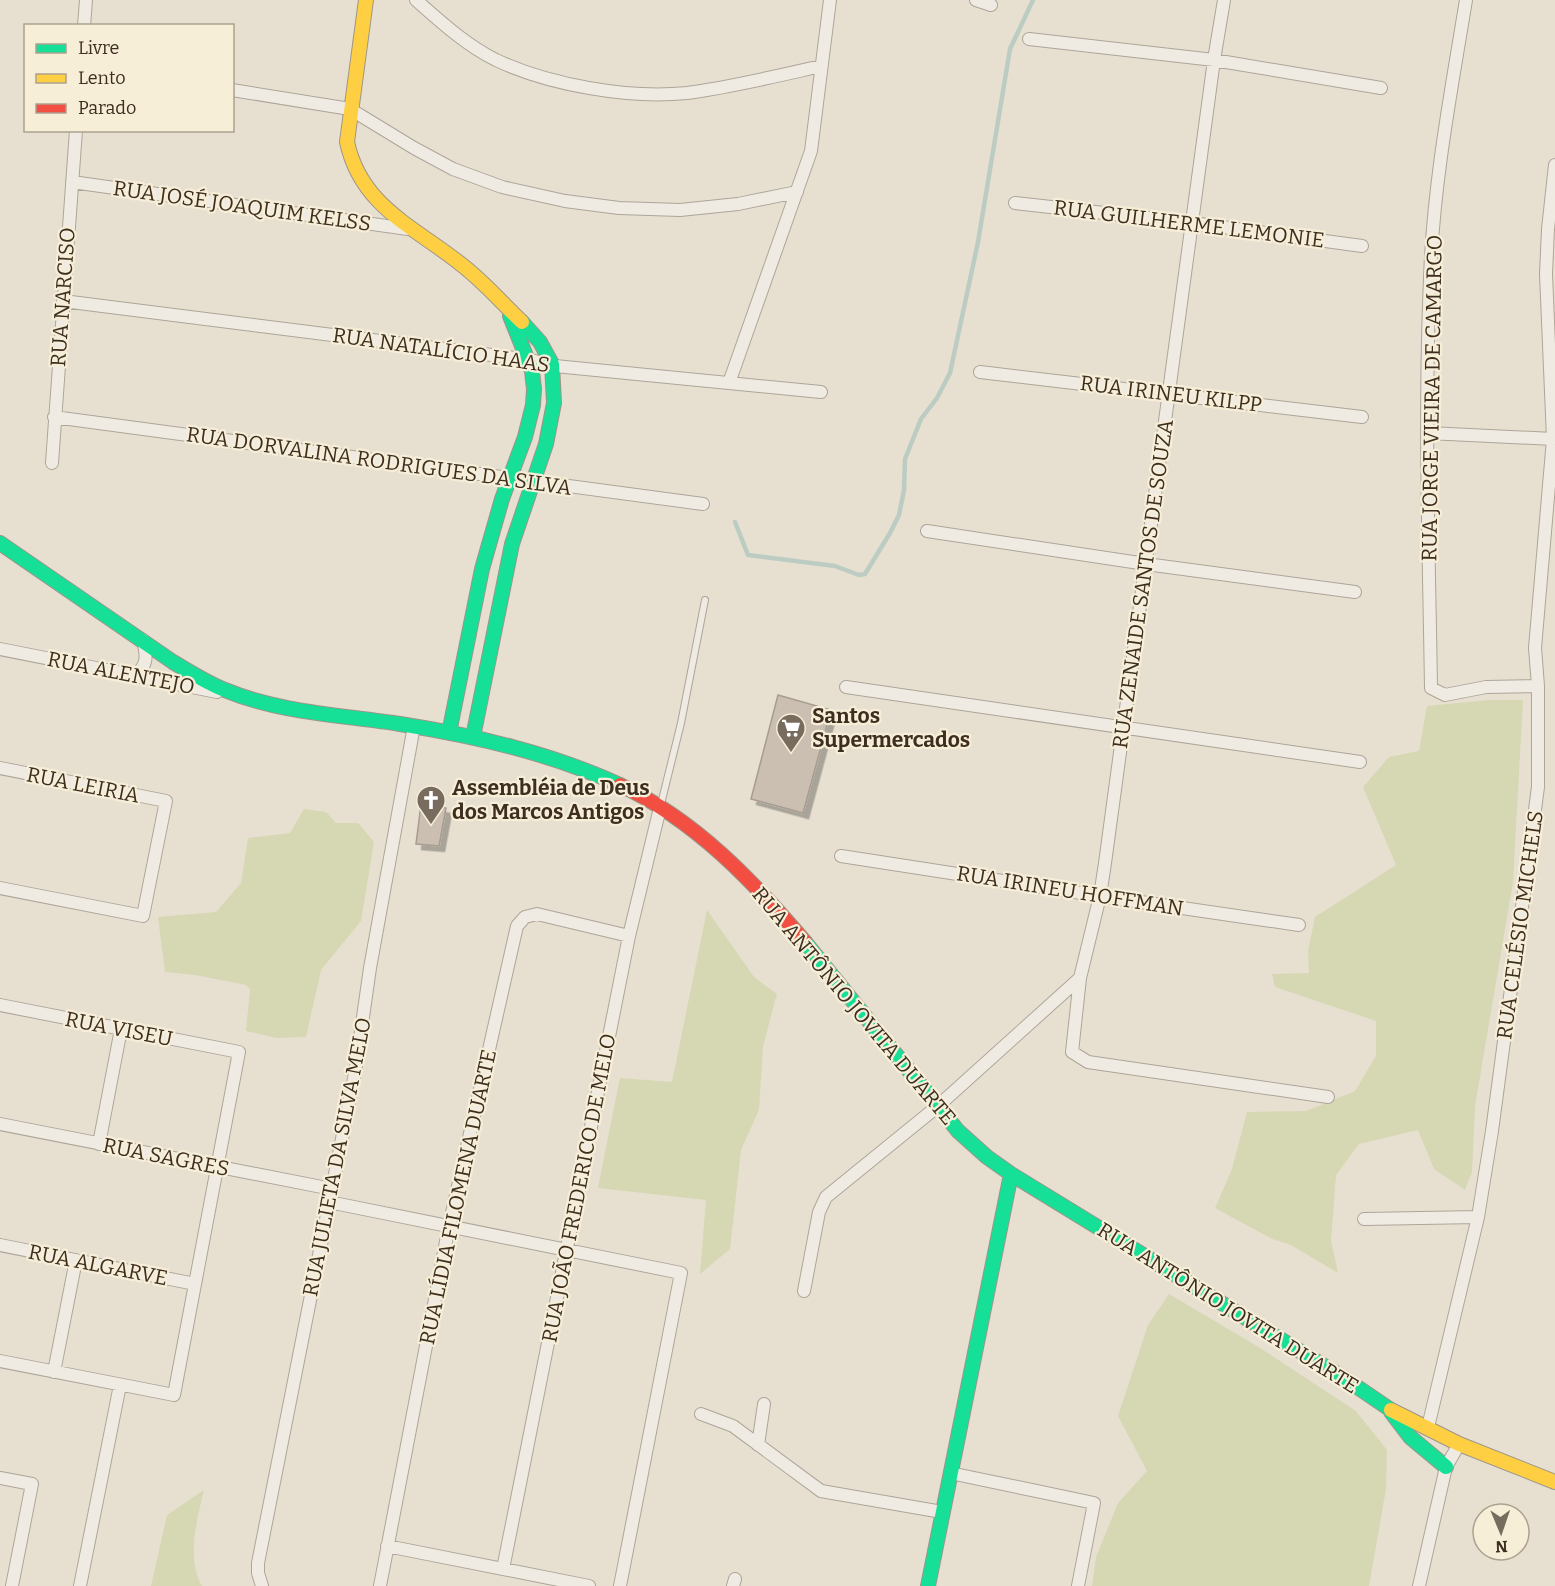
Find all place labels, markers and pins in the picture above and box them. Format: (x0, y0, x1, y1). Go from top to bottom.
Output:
place label: Santos Supermercados (812, 703, 970, 753)
supermarket icon: Santos Supermercados (775, 712, 807, 754)
place label: Assembléia de Deus dos Marcos Antigos (452, 775, 650, 825)
church icon: Assembléia de Deus dos Marcos Antigos (415, 784, 447, 826)

